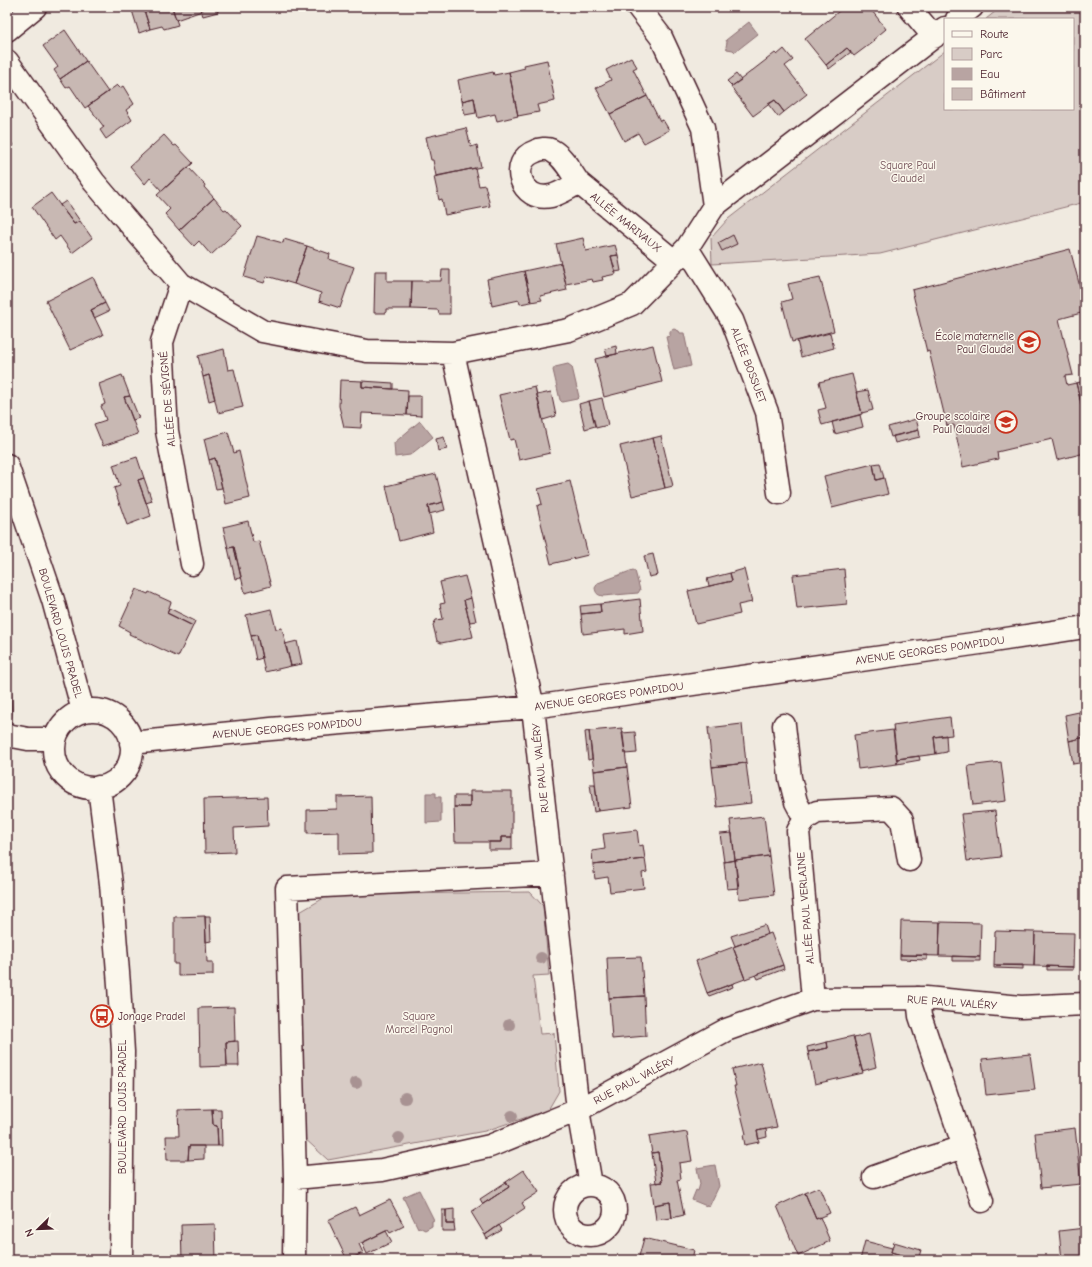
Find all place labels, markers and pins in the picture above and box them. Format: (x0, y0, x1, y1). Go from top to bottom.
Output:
place label: École maternelle Paul Claudel (935, 329, 1014, 356)
school or university icon: École maternelle Paul Claudel (1016, 329, 1042, 355)
school or university icon: Groupe scolaire Paul Claudel (993, 409, 1019, 435)
place label: Groupe scolaire Paul Claudel (916, 410, 990, 436)
bus stop icon: Jonage Pradel (89, 1003, 115, 1029)
place label: Jonage Pradel (118, 1010, 185, 1023)

